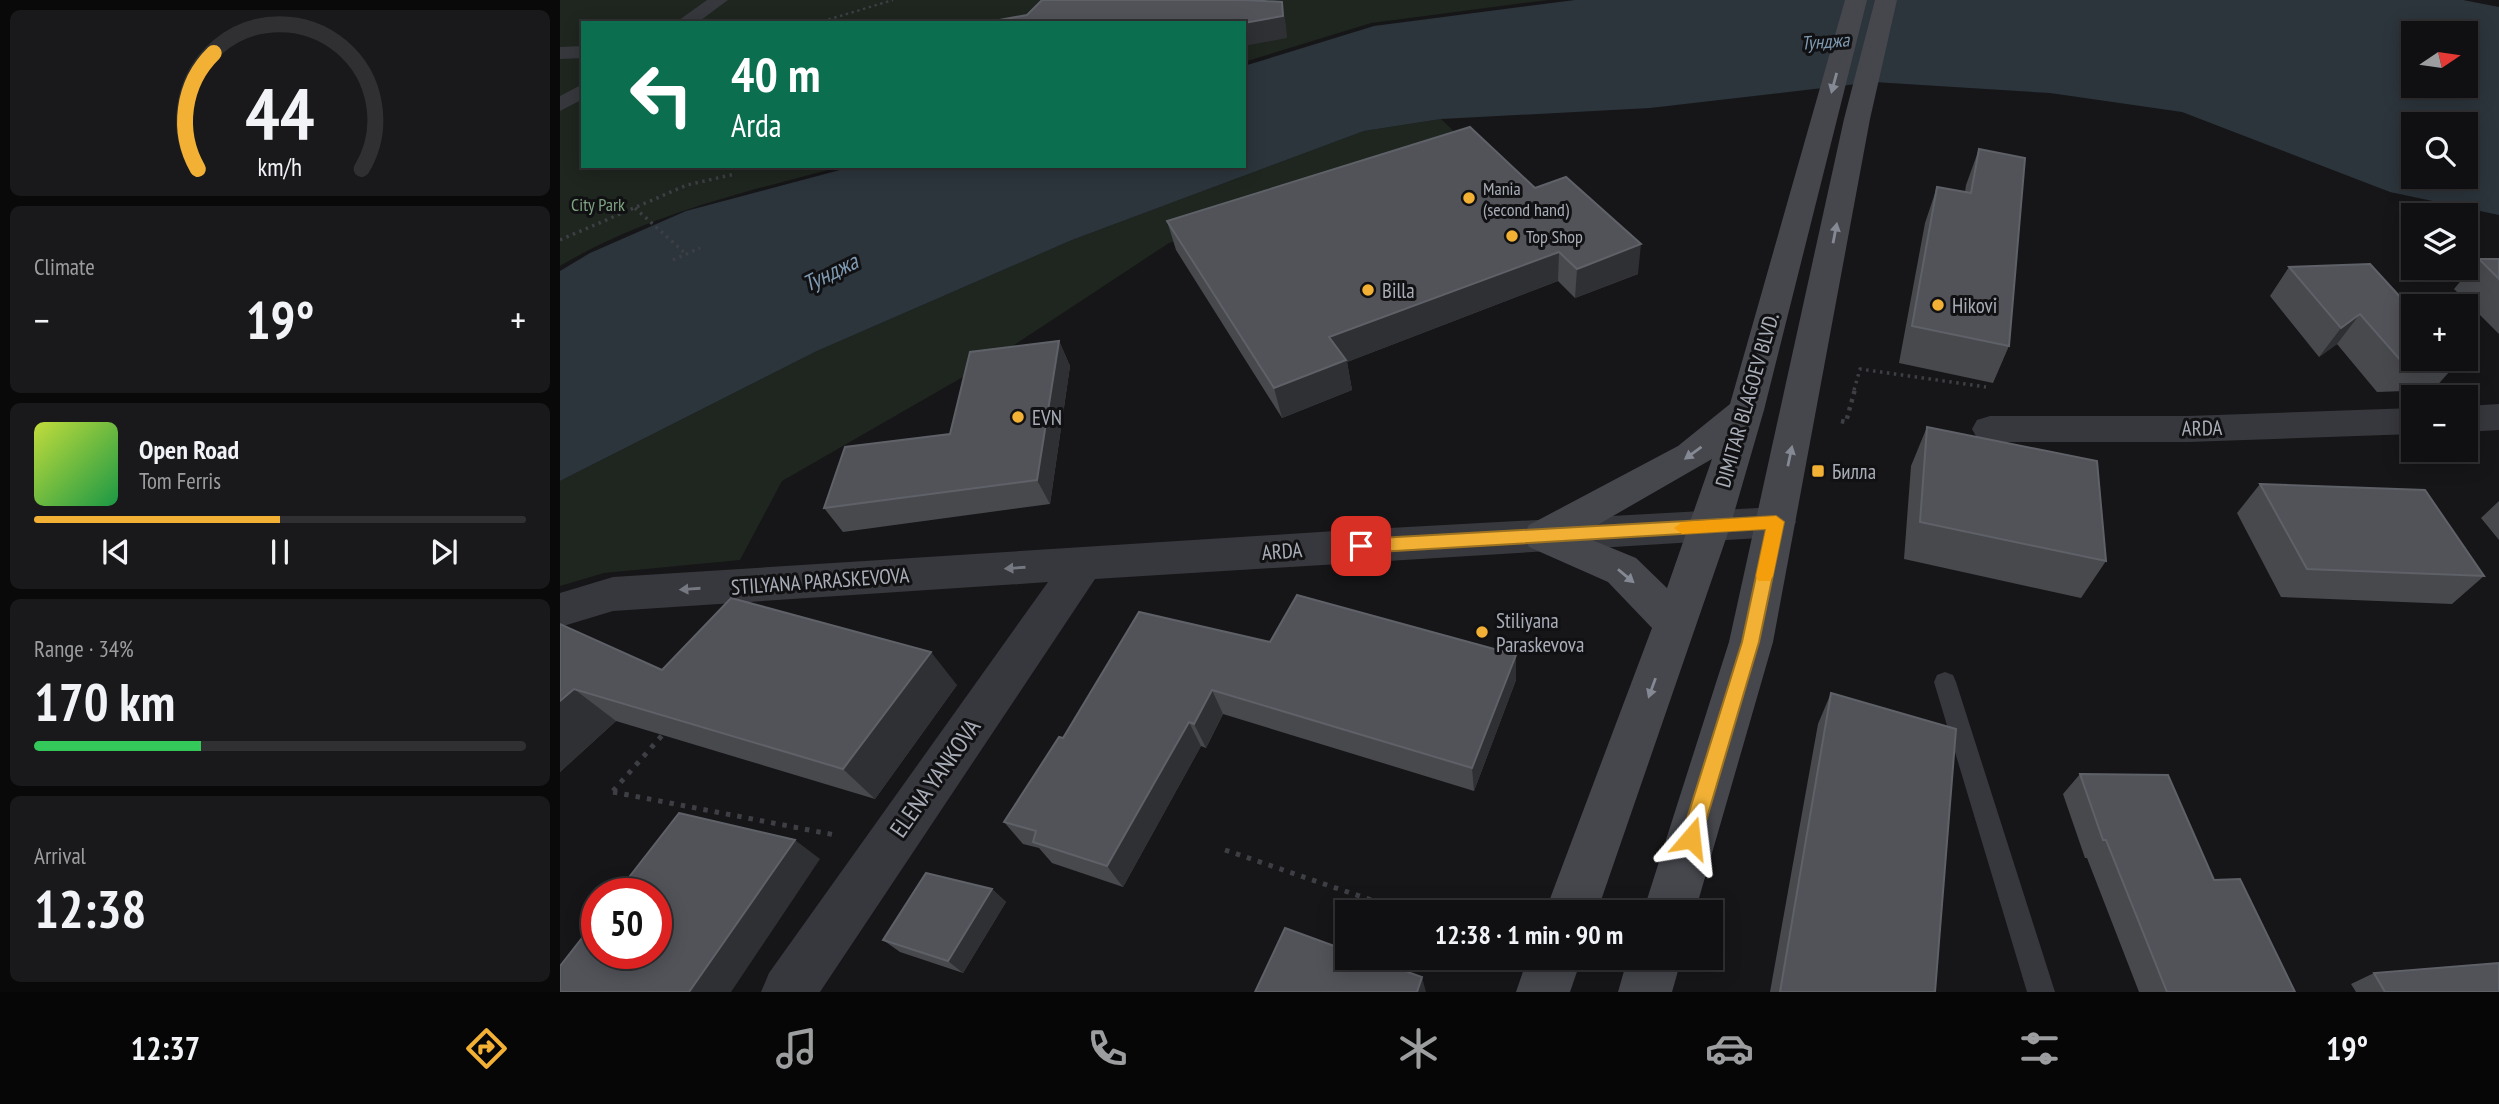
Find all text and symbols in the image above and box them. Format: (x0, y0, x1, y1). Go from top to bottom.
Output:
north arrow (2401, 21, 2478, 98)
map controls (2401, 21, 2478, 462)
water label: Тунджа (1800, 27, 1851, 55)
text: 40 m (731, 42, 820, 106)
icon: left (616, 49, 707, 140)
text: 44 (245, 66, 315, 160)
one-way arrow (1828, 72, 1839, 94)
text: Arda (731, 104, 782, 146)
button: search (2401, 112, 2478, 189)
text: km/h (258, 151, 302, 183)
place label: Mania (second hand) (1483, 177, 1570, 221)
marker: Mania (second hand) (1461, 190, 1477, 206)
park label: City Park (571, 193, 625, 216)
button: layers (2401, 203, 2478, 280)
one-way arrow (1829, 222, 1840, 244)
place label: Top Shop (1526, 225, 1583, 248)
marker: Top Shop (1504, 228, 1520, 244)
water label: Тунджа (797, 245, 864, 298)
text: Climate (34, 252, 95, 281)
place label: Billa (1382, 277, 1415, 304)
marker: Billa (1360, 282, 1376, 298)
text: 19° (246, 286, 314, 353)
place label: Hikovi (1952, 292, 1997, 319)
button: + (2401, 294, 2478, 371)
text: − (34, 295, 50, 344)
text: + (510, 295, 526, 344)
marker: Hikovi (1930, 297, 1946, 313)
street label: DIMITAR BLAGOEV BLVD. (1709, 310, 1785, 490)
button: − (2401, 385, 2478, 462)
place label: EVN (1032, 404, 1062, 431)
marker: EVN (1010, 409, 1026, 425)
street label: ARDA (2182, 414, 2223, 442)
text: Open Road (139, 433, 239, 466)
one-way arrow (1785, 445, 1796, 467)
one-way arrow (1684, 446, 1702, 460)
place label: Билла (1832, 458, 1876, 485)
marker: Билла (1810, 463, 1826, 479)
text: Tom Ferris (139, 466, 221, 495)
pin (1331, 516, 1391, 576)
icon: arrive (1342, 527, 1380, 565)
icon: previous (97, 533, 135, 571)
icon: pause (261, 533, 299, 571)
icon: next (425, 533, 463, 571)
street label: ARDA (1261, 536, 1303, 566)
street label: STILYANA PARASKEVOVA (730, 561, 910, 601)
one-way arrow (1003, 563, 1025, 574)
one-way arrow (1617, 568, 1635, 583)
one-way arrow (679, 584, 701, 595)
place label: Stiliyana Paraskevova (1496, 607, 1584, 658)
marker: Stiliyana Paraskevova (1474, 624, 1490, 640)
text: Range · 34% (34, 634, 134, 663)
text: 170 km (34, 668, 175, 735)
one-way arrow (1646, 677, 1657, 698)
street label: ELENA YANKOVA (883, 712, 988, 843)
position arrow (1654, 801, 1728, 875)
text: Arrival (34, 841, 86, 870)
text: 12:38 (34, 875, 146, 942)
speed limit sign: 50 (581, 878, 672, 969)
text: 12:38 · 1 min · 90 m (1435, 918, 1623, 951)
icon: directions (462, 1024, 511, 1073)
icon: music (772, 1024, 821, 1073)
icon: phone (1083, 1024, 1132, 1073)
icon: climate (1394, 1024, 1443, 1073)
icon: car (1705, 1024, 1754, 1073)
icon: filters (2015, 1024, 2064, 1073)
text: 12:37 (131, 1027, 200, 1069)
text: 19° (2326, 1027, 2368, 1069)

